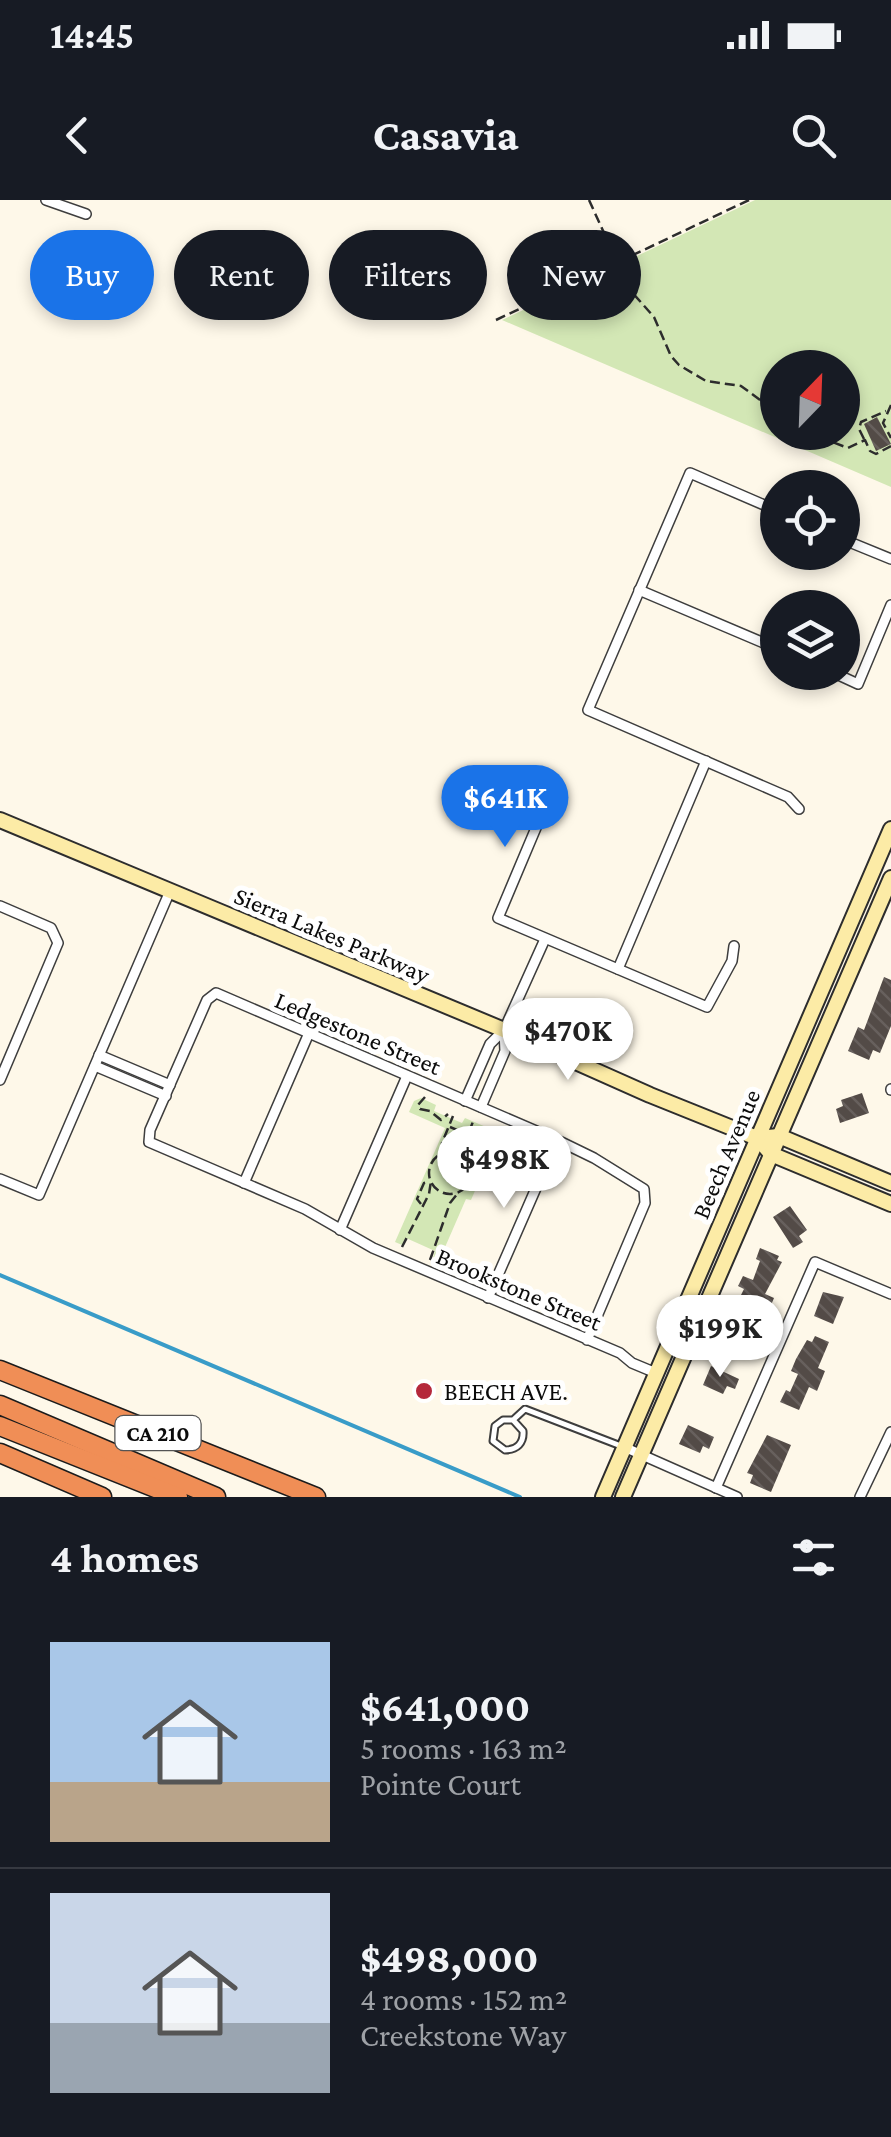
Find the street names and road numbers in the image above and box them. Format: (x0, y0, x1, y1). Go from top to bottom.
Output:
street label: Sierra Lakes Parkway (230, 882, 434, 989)
street label: Ledgestone Street (271, 986, 446, 1081)
street label: Beech Avenue (687, 1085, 765, 1223)
street label: Brookstone Street (432, 1242, 606, 1336)
road number: CA 210 (116, 1416, 200, 1450)

